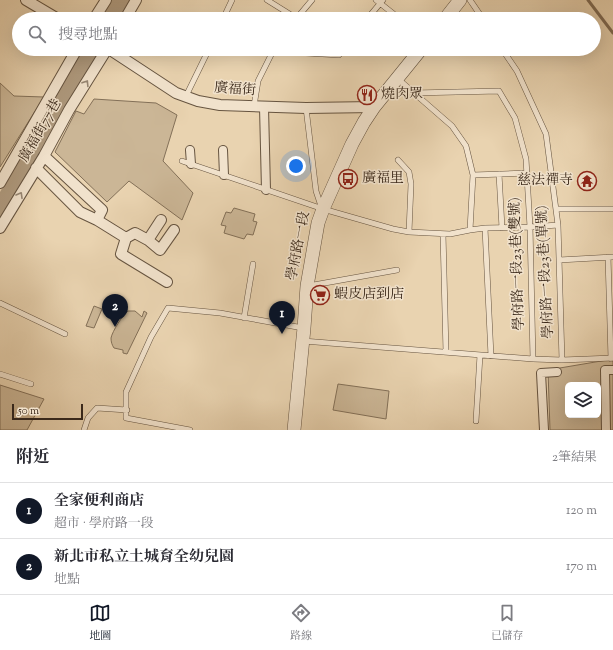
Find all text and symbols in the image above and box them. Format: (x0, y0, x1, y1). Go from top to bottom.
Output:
search box (12, 12, 601, 56)
icon: search (26, 23, 48, 45)
text: 搜尋地點 (58, 25, 118, 46)
street label: 廣福街 (213, 79, 257, 101)
one-way arrow (81, 80, 89, 87)
restaurant icon: 燒肉眾 (356, 84, 378, 106)
place label: 燒肉眾 (381, 85, 423, 105)
street label: 廣福街77巷 (15, 96, 67, 166)
your location (286, 156, 306, 176)
bus stop icon: 廣福里 (337, 168, 359, 190)
place label: 廣福里 (362, 169, 404, 189)
temple icon: 慈法禪寺 (576, 170, 598, 192)
place label: 慈法禪寺 (517, 171, 573, 191)
one-way arrow (16, 192, 23, 199)
street label: 學府路一段23巷(雙號) (506, 197, 530, 331)
street label: 學府路一段23巷(單號) (533, 205, 559, 339)
street label: 學府路一段 (283, 210, 315, 282)
supermarket icon: 蝦皮店到店 (309, 284, 331, 306)
place label: 蝦皮店到店 (334, 285, 404, 305)
pin: 2 (102, 294, 128, 327)
pin: 1 (269, 301, 295, 334)
map controls (565, 382, 601, 418)
button: layers (565, 382, 601, 418)
scale bar (12, 402, 83, 421)
text: 50 m (18, 403, 39, 419)
text: 附近 (16, 446, 50, 470)
text: 2筆結果 (552, 449, 597, 467)
text: 全家便利商店 (54, 491, 144, 512)
text: 1 (27, 502, 31, 520)
text: 120 m (566, 502, 597, 520)
text: 超市 · 學府路一段 (54, 515, 154, 533)
text: 新北市私立土城育全幼兒園 (54, 547, 234, 568)
text: 2 (26, 558, 32, 576)
text: 170 m (566, 558, 597, 576)
text: 地點 (54, 571, 80, 589)
tab: 地圖 (89, 602, 111, 644)
tab: 路線 (290, 602, 312, 644)
tab: 已儲存 (491, 602, 524, 644)

